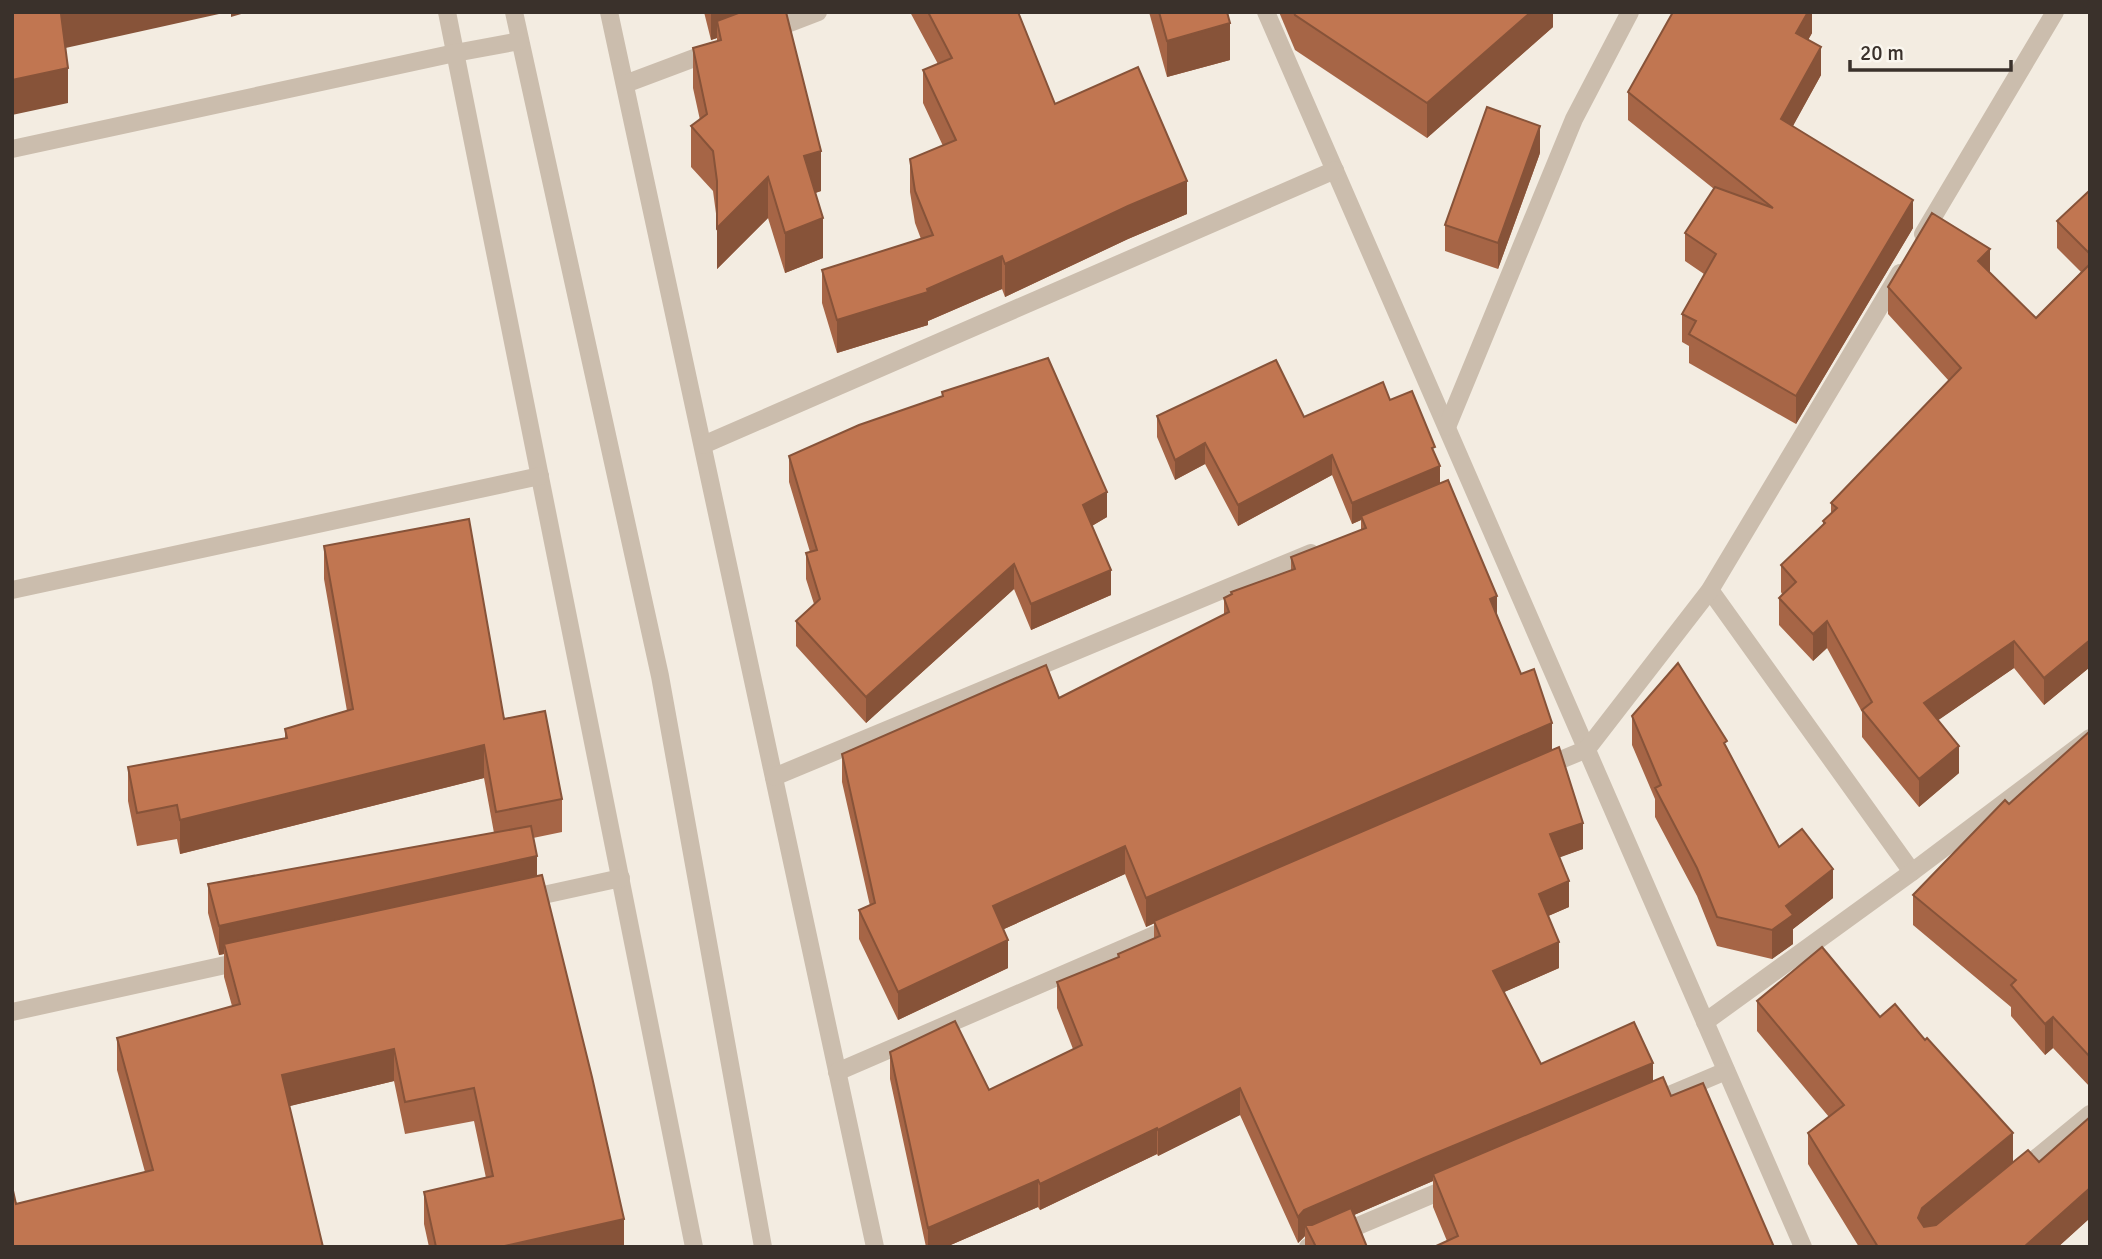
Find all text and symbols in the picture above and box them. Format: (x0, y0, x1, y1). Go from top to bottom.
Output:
scale bar (1850, 28, 2011, 72)
text: 20 m (1860, 40, 1904, 66)

